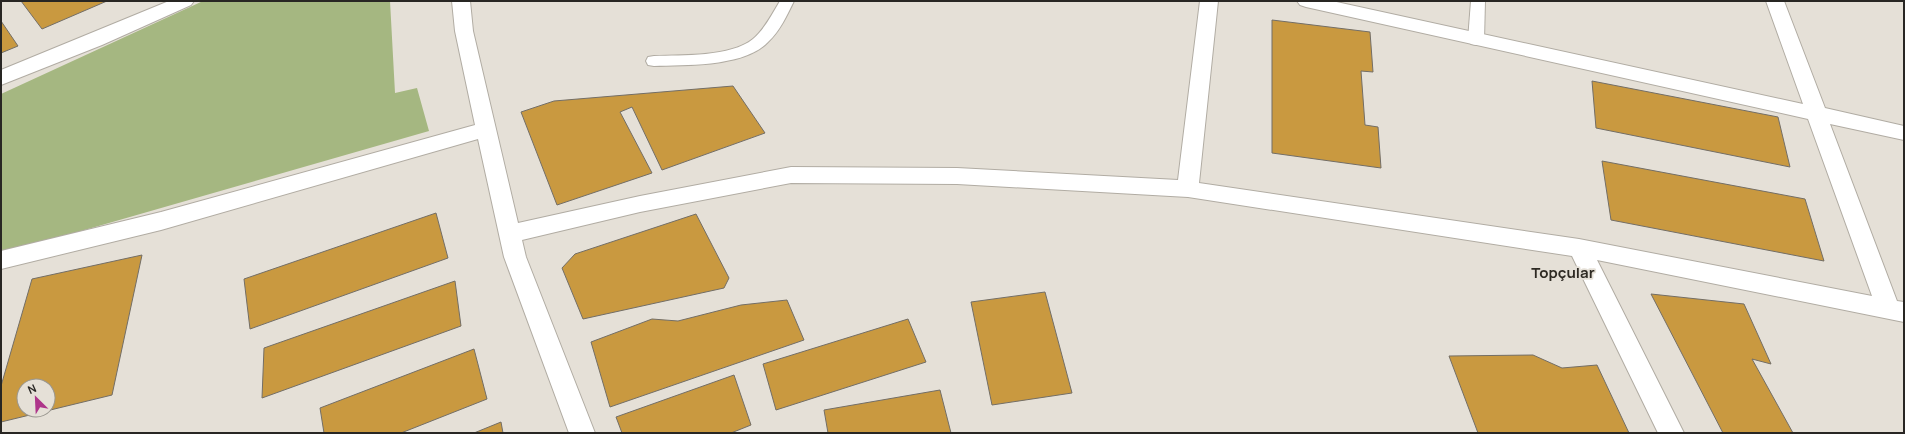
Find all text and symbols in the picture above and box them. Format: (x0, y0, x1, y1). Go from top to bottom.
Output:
district label: Topçular (1531, 262, 1595, 283)
north arrow (16, 378, 56, 418)
text: N (25, 380, 38, 397)

